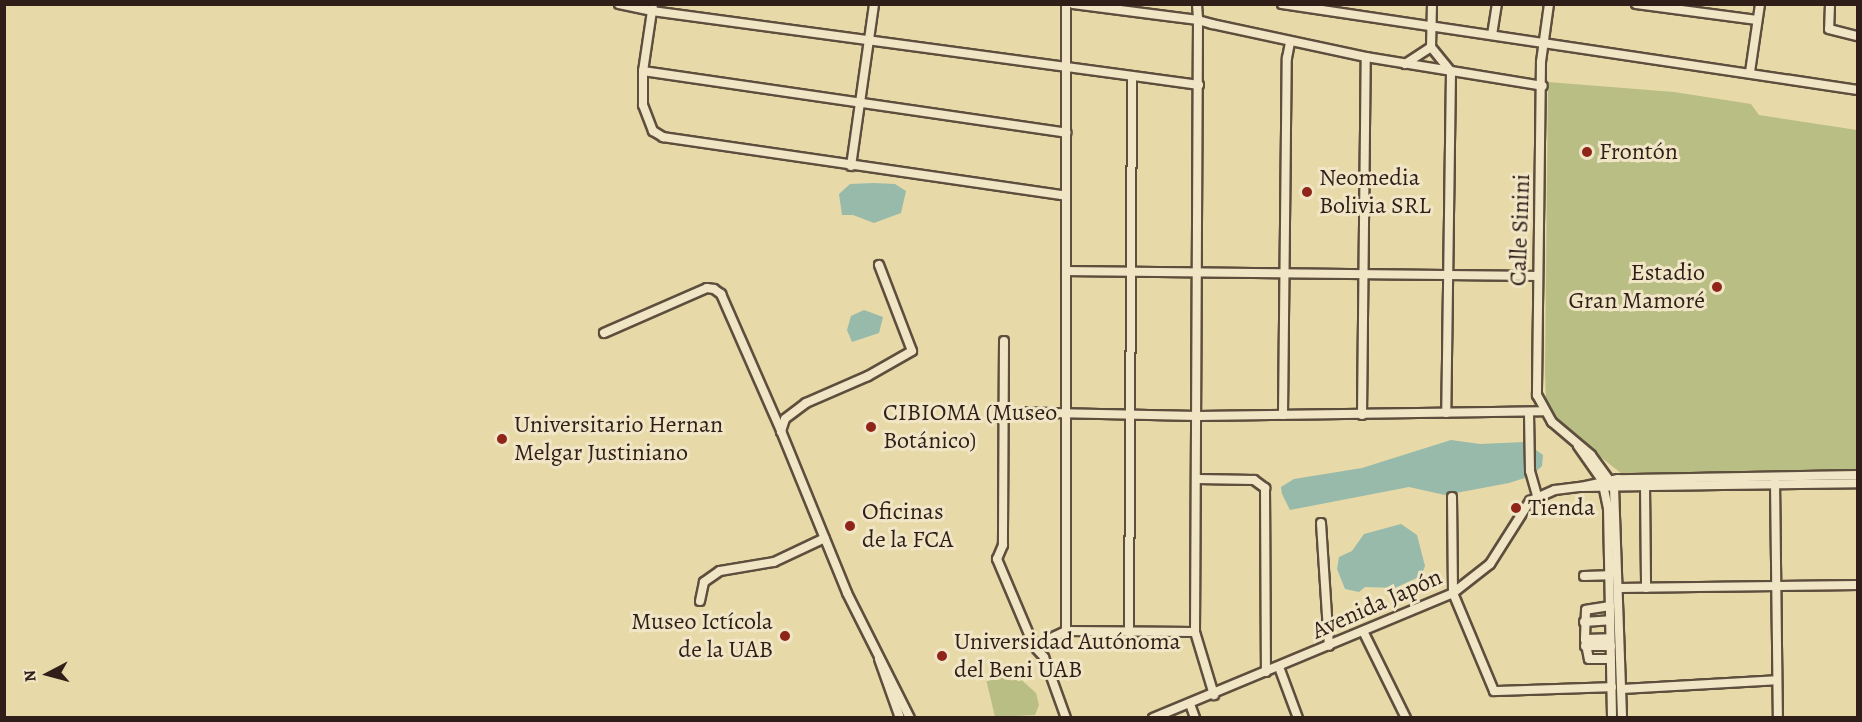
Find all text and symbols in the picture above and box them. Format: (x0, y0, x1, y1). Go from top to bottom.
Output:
place label: Frontón (1599, 138, 1678, 166)
marker: Frontón (1580, 145, 1594, 159)
place label: Neomedia Bolivia SRL (1319, 164, 1431, 220)
street label: Calle Sinini (1504, 173, 1536, 287)
marker: Neomedia Bolivia SRL (1300, 185, 1314, 199)
place label: Estadio Gran Mamoré (1569, 259, 1705, 315)
marker: Estadio Gran Mamoré (1710, 280, 1724, 294)
place label: CIBIOMA (Museo Botánico) (883, 399, 1057, 455)
place label: Universitario Hernan Melgar Justiniano (514, 411, 723, 467)
marker: CIBIOMA (Museo Botánico) (864, 420, 878, 434)
marker: Universitario Hernan Melgar Justiniano (495, 432, 509, 446)
place label: Tienda (1528, 494, 1595, 522)
place label: Oficinas de la FCA (862, 498, 953, 554)
marker: Tienda (1509, 501, 1523, 515)
marker: Oficinas de la FCA (843, 519, 857, 533)
street label: Avenida Japón (1307, 562, 1447, 646)
place label: Museo Ictícola de la UAB (631, 608, 773, 664)
place label: Universidad Autónoma del Beni UAB (954, 628, 1181, 684)
marker: Museo Ictícola de la UAB (778, 629, 792, 643)
north arrow (18, 644, 78, 704)
marker: Universidad Autónoma del Beni UAB (935, 649, 949, 663)
text: N (19, 669, 42, 683)

